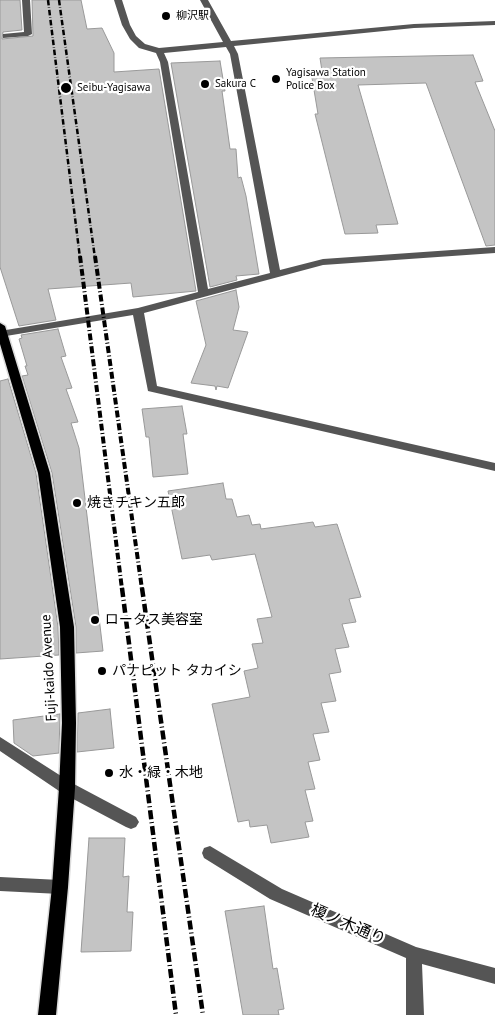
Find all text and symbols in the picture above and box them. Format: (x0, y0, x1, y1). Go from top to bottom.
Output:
place label: 柳沢駅 (176, 9, 209, 23)
marker: 柳沢駅 (160, 10, 172, 22)
place label: Yagisawa Station Police Box (286, 66, 366, 92)
marker: Yagisawa Station Police Box (270, 73, 282, 85)
place label: Sakura C (215, 77, 256, 91)
marker: Sakura C (199, 78, 211, 90)
marker: Seibu-Yagisawa (59, 81, 73, 95)
place label: Seibu-Yagisawa (77, 81, 150, 95)
place label: 焼きチキン五郎 (87, 495, 185, 511)
marker: 焼きチキン五郎 (71, 497, 83, 509)
place label: ロータス美容室 (105, 612, 203, 628)
street label: Fuji-kaido Avenue (38, 614, 60, 722)
marker: ロータス美容室 (89, 614, 101, 626)
place label: パナピット タカイシ (112, 663, 242, 679)
marker: パナピット タカイシ (96, 665, 108, 677)
place label: 水・緑・木地 (119, 765, 203, 781)
marker: 水・緑・木地 (103, 767, 115, 779)
street label: 榎ノ木通り (307, 901, 389, 949)

